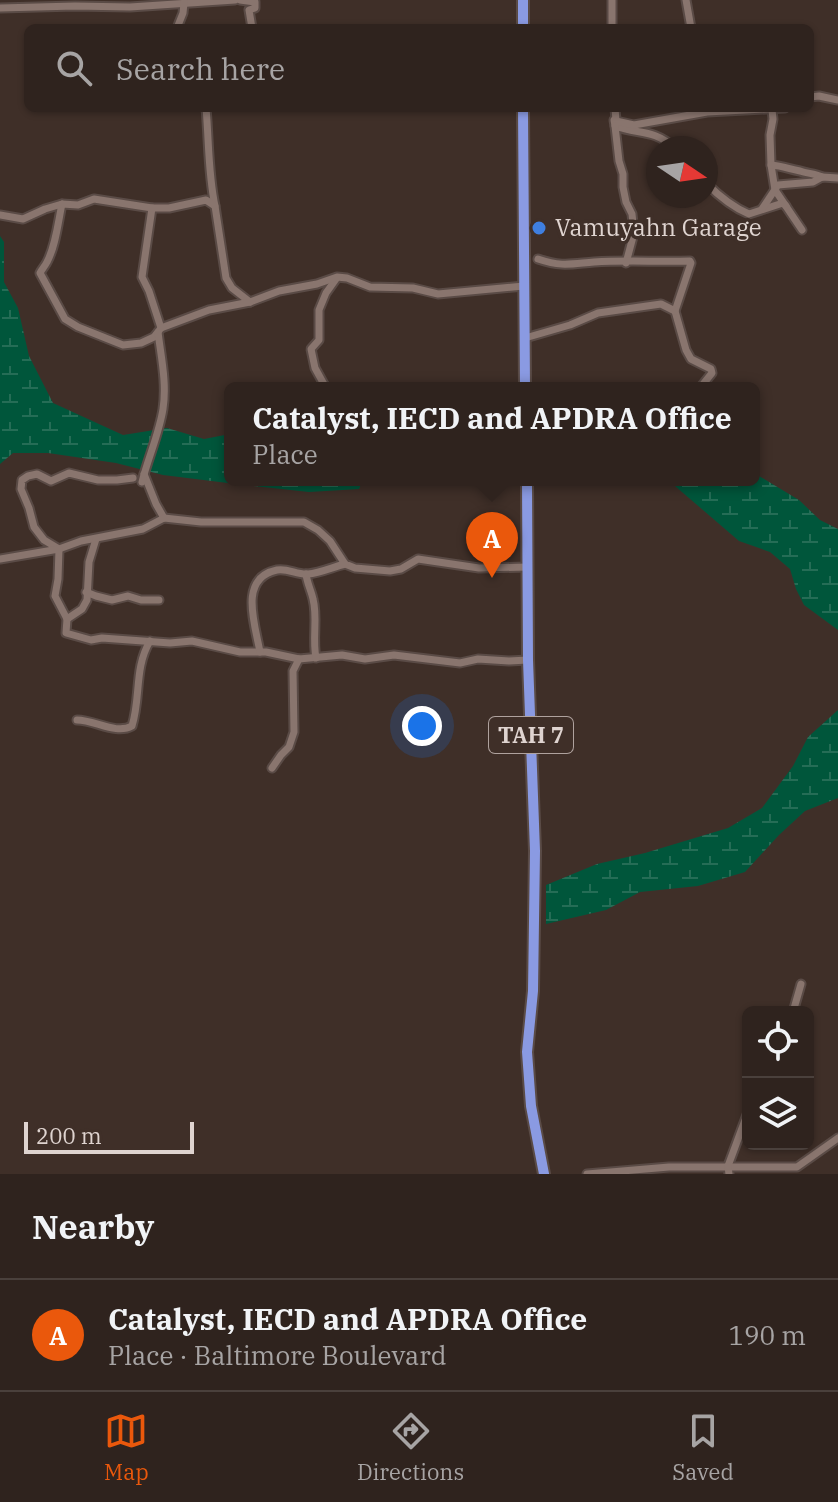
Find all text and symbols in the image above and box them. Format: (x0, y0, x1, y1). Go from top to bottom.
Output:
search box (24, 24, 814, 112)
icon: search (52, 46, 96, 90)
text: Search here (116, 49, 285, 88)
north arrow (646, 136, 718, 208)
place label: Vamuyahn Garage (555, 211, 762, 243)
marker: Vamuyahn Garage (530, 219, 548, 237)
popup (224, 382, 760, 486)
text: Catalyst, IECD and APDRA Office (252, 398, 732, 437)
text: Place (252, 437, 318, 471)
pin: A (466, 512, 518, 578)
your location (402, 706, 442, 746)
road number: TAH 7 (489, 717, 573, 753)
map controls (742, 1006, 814, 1150)
button: locate (742, 1006, 814, 1078)
button: layers (742, 1078, 814, 1150)
scale bar (24, 1118, 194, 1154)
text: 200 m (36, 1121, 102, 1150)
text: Nearby (32, 1204, 154, 1248)
text: Catalyst, IECD and APDRA Office (108, 1299, 587, 1338)
text: A (49, 1318, 67, 1352)
text: 190 m (728, 1318, 806, 1352)
text: Place · Baltimore Boulevard (108, 1338, 447, 1372)
tab: Map (104, 1409, 149, 1486)
tab: Directions (357, 1409, 464, 1486)
tab: Saved (672, 1409, 734, 1486)

